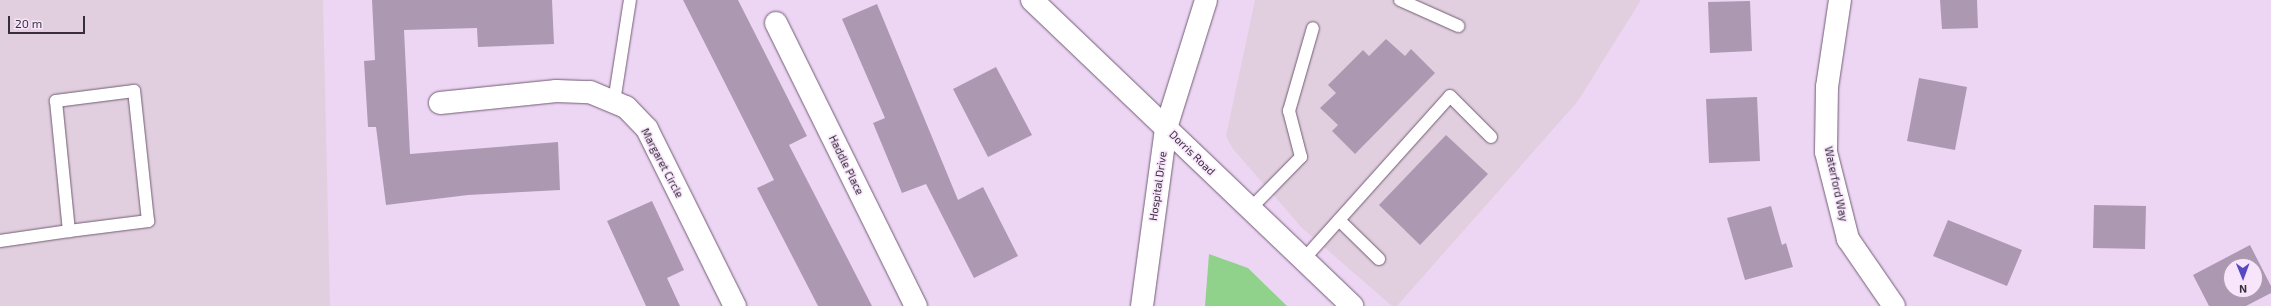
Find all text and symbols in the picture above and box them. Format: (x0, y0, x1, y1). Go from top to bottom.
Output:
scale bar (10, 8, 87, 34)
text: 20 m (15, 16, 42, 30)
street label: Margaret Circle (638, 126, 686, 200)
street label: Dorris Road (1166, 128, 1218, 178)
street label: Haddle Place (826, 133, 866, 197)
street label: Waterford Way (1822, 145, 1850, 223)
street label: Hospital Drive (1147, 150, 1169, 222)
north arrow (2223, 258, 2263, 298)
text: N (2239, 283, 2247, 296)

